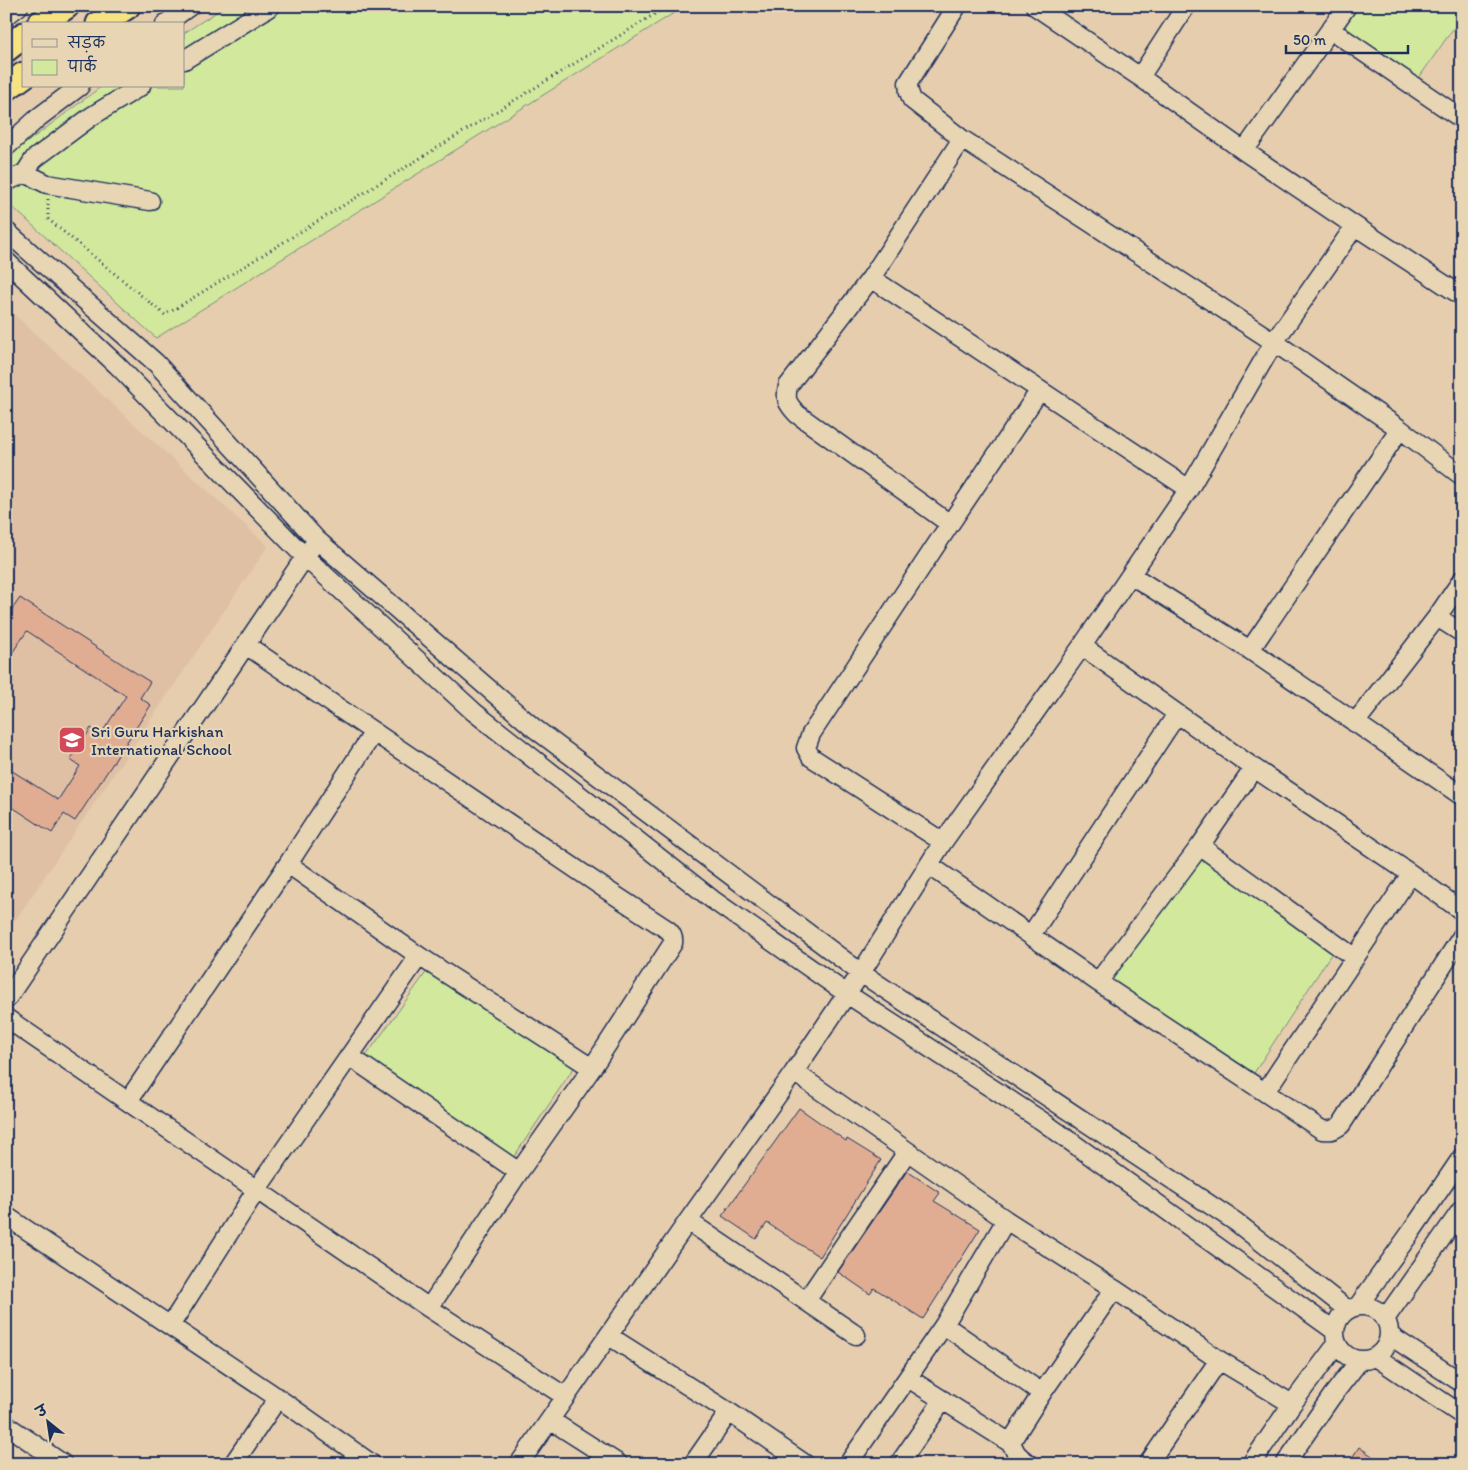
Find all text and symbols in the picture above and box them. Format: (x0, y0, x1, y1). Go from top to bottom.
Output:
legend (22, 22, 185, 88)
scale bar (1286, 22, 1408, 54)
text: 50 m (1293, 31, 1326, 49)
text: सड़क (67, 34, 106, 53)
text: पार्क (67, 55, 98, 76)
place label: Sri Guru Harkishan International School (91, 722, 232, 759)
school or university icon: Sri Guru Harkishan International School (57, 725, 87, 755)
north arrow (22, 1398, 72, 1448)
text: उ (32, 1401, 51, 1422)

